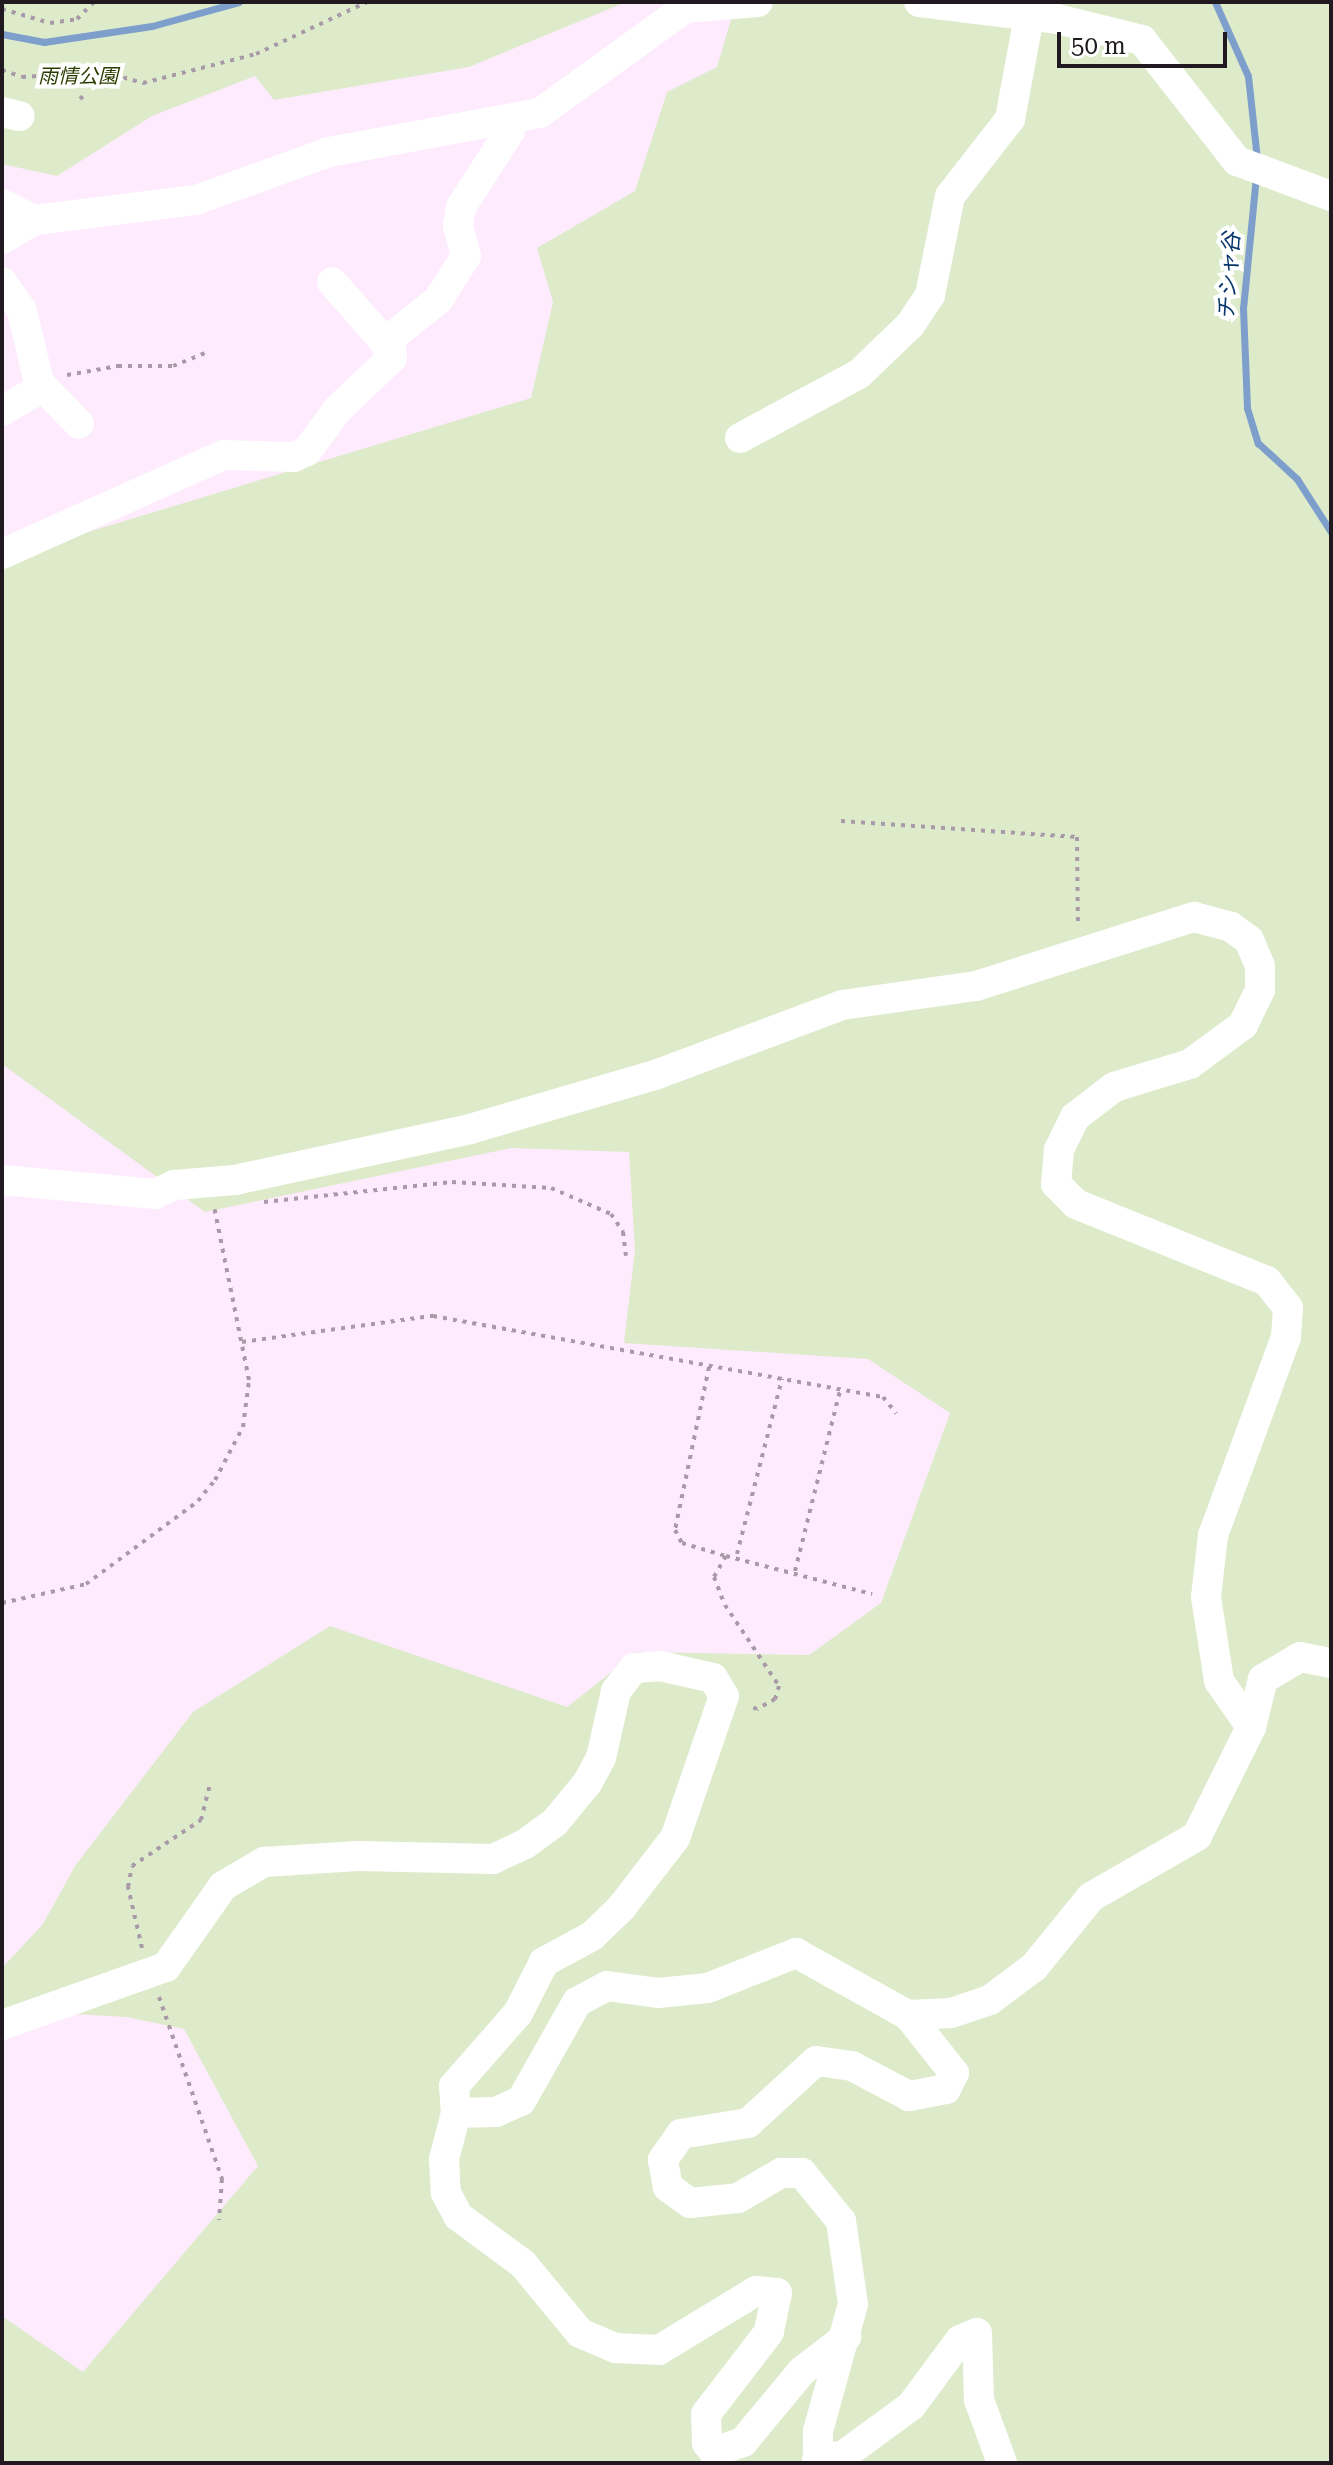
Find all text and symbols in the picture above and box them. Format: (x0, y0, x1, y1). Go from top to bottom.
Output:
scale bar (1061, 16, 1231, 66)
text: 50 m (1071, 32, 1126, 60)
park label: 雨情公園 (38, 64, 118, 88)
water label: チシャ谷 (1213, 231, 1245, 321)

